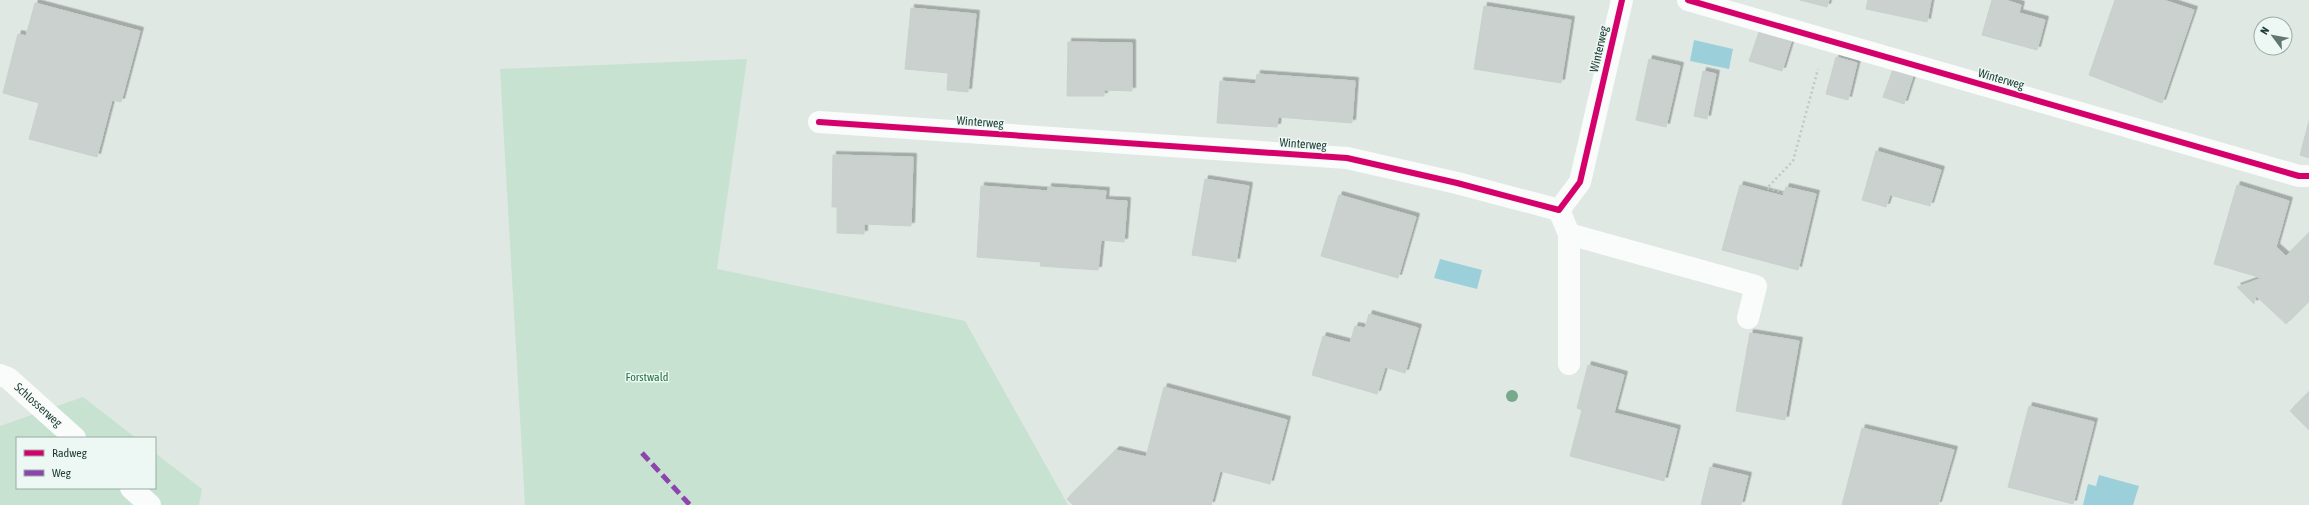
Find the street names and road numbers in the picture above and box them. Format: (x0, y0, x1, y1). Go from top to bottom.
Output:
street label: Winterweg (1587, 24, 1611, 74)
street label: Winterweg (1976, 66, 2026, 92)
street label: Winterweg (956, 113, 1005, 131)
street label: Winterweg (1279, 135, 1328, 153)
street label: Schlosserweg (11, 380, 65, 431)

